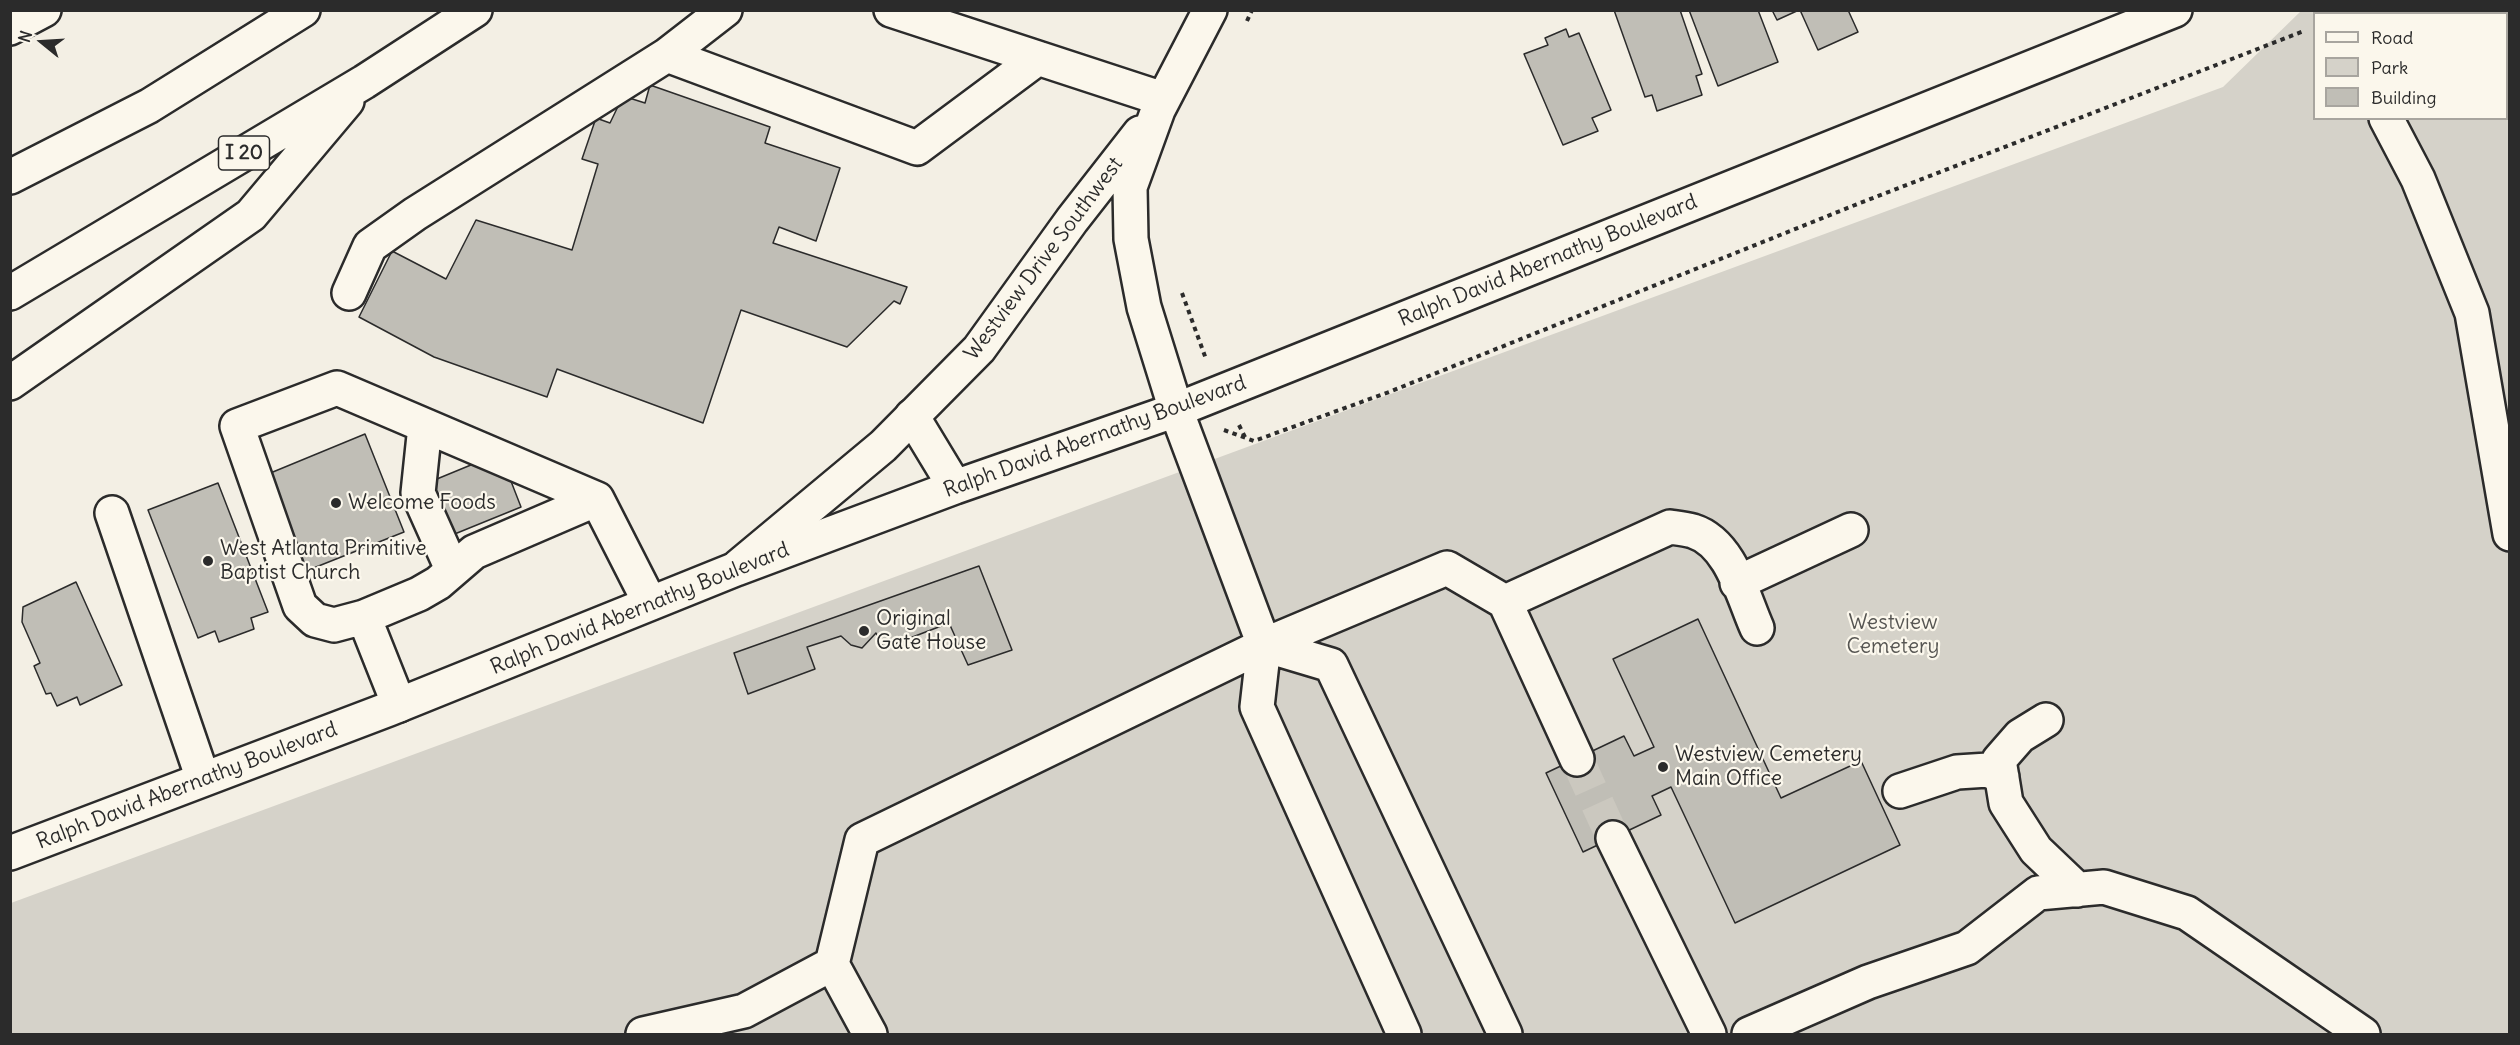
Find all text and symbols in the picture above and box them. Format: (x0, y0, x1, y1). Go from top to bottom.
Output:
north arrow (12, 12, 72, 72)
legend (2313, 12, 2508, 120)
text: Road (2371, 26, 2413, 49)
text: N (14, 28, 36, 45)
text: Park (2371, 56, 2408, 79)
text: Building (2371, 86, 2436, 109)
road number: I 20 (218, 136, 270, 170)
street label: Westview Drive Southwest (959, 152, 1129, 366)
street label: Ralph David Abernathy Boulevard (1395, 189, 1701, 333)
street label: Ralph David Abernathy Boulevard (940, 370, 1250, 504)
place label: Welcome Foods (348, 490, 496, 516)
marker: Welcome Foods (329, 496, 343, 510)
place label: West Atlanta Primitive Baptist Church (220, 536, 427, 586)
street label: Ralph David Abernathy Boulevard (487, 537, 793, 681)
marker: West Atlanta Primitive Baptist Church (201, 554, 215, 568)
place label: Original Gate House (876, 606, 986, 656)
park label: Westview Cemetery (1847, 610, 1939, 660)
marker: Original Gate House (857, 624, 871, 638)
street label: Ralph David Abernathy Boulevard (33, 717, 341, 855)
place label: Westview Cemetery Main Office (1675, 742, 1862, 792)
marker: Westview Cemetery Main Office (1656, 760, 1670, 774)

